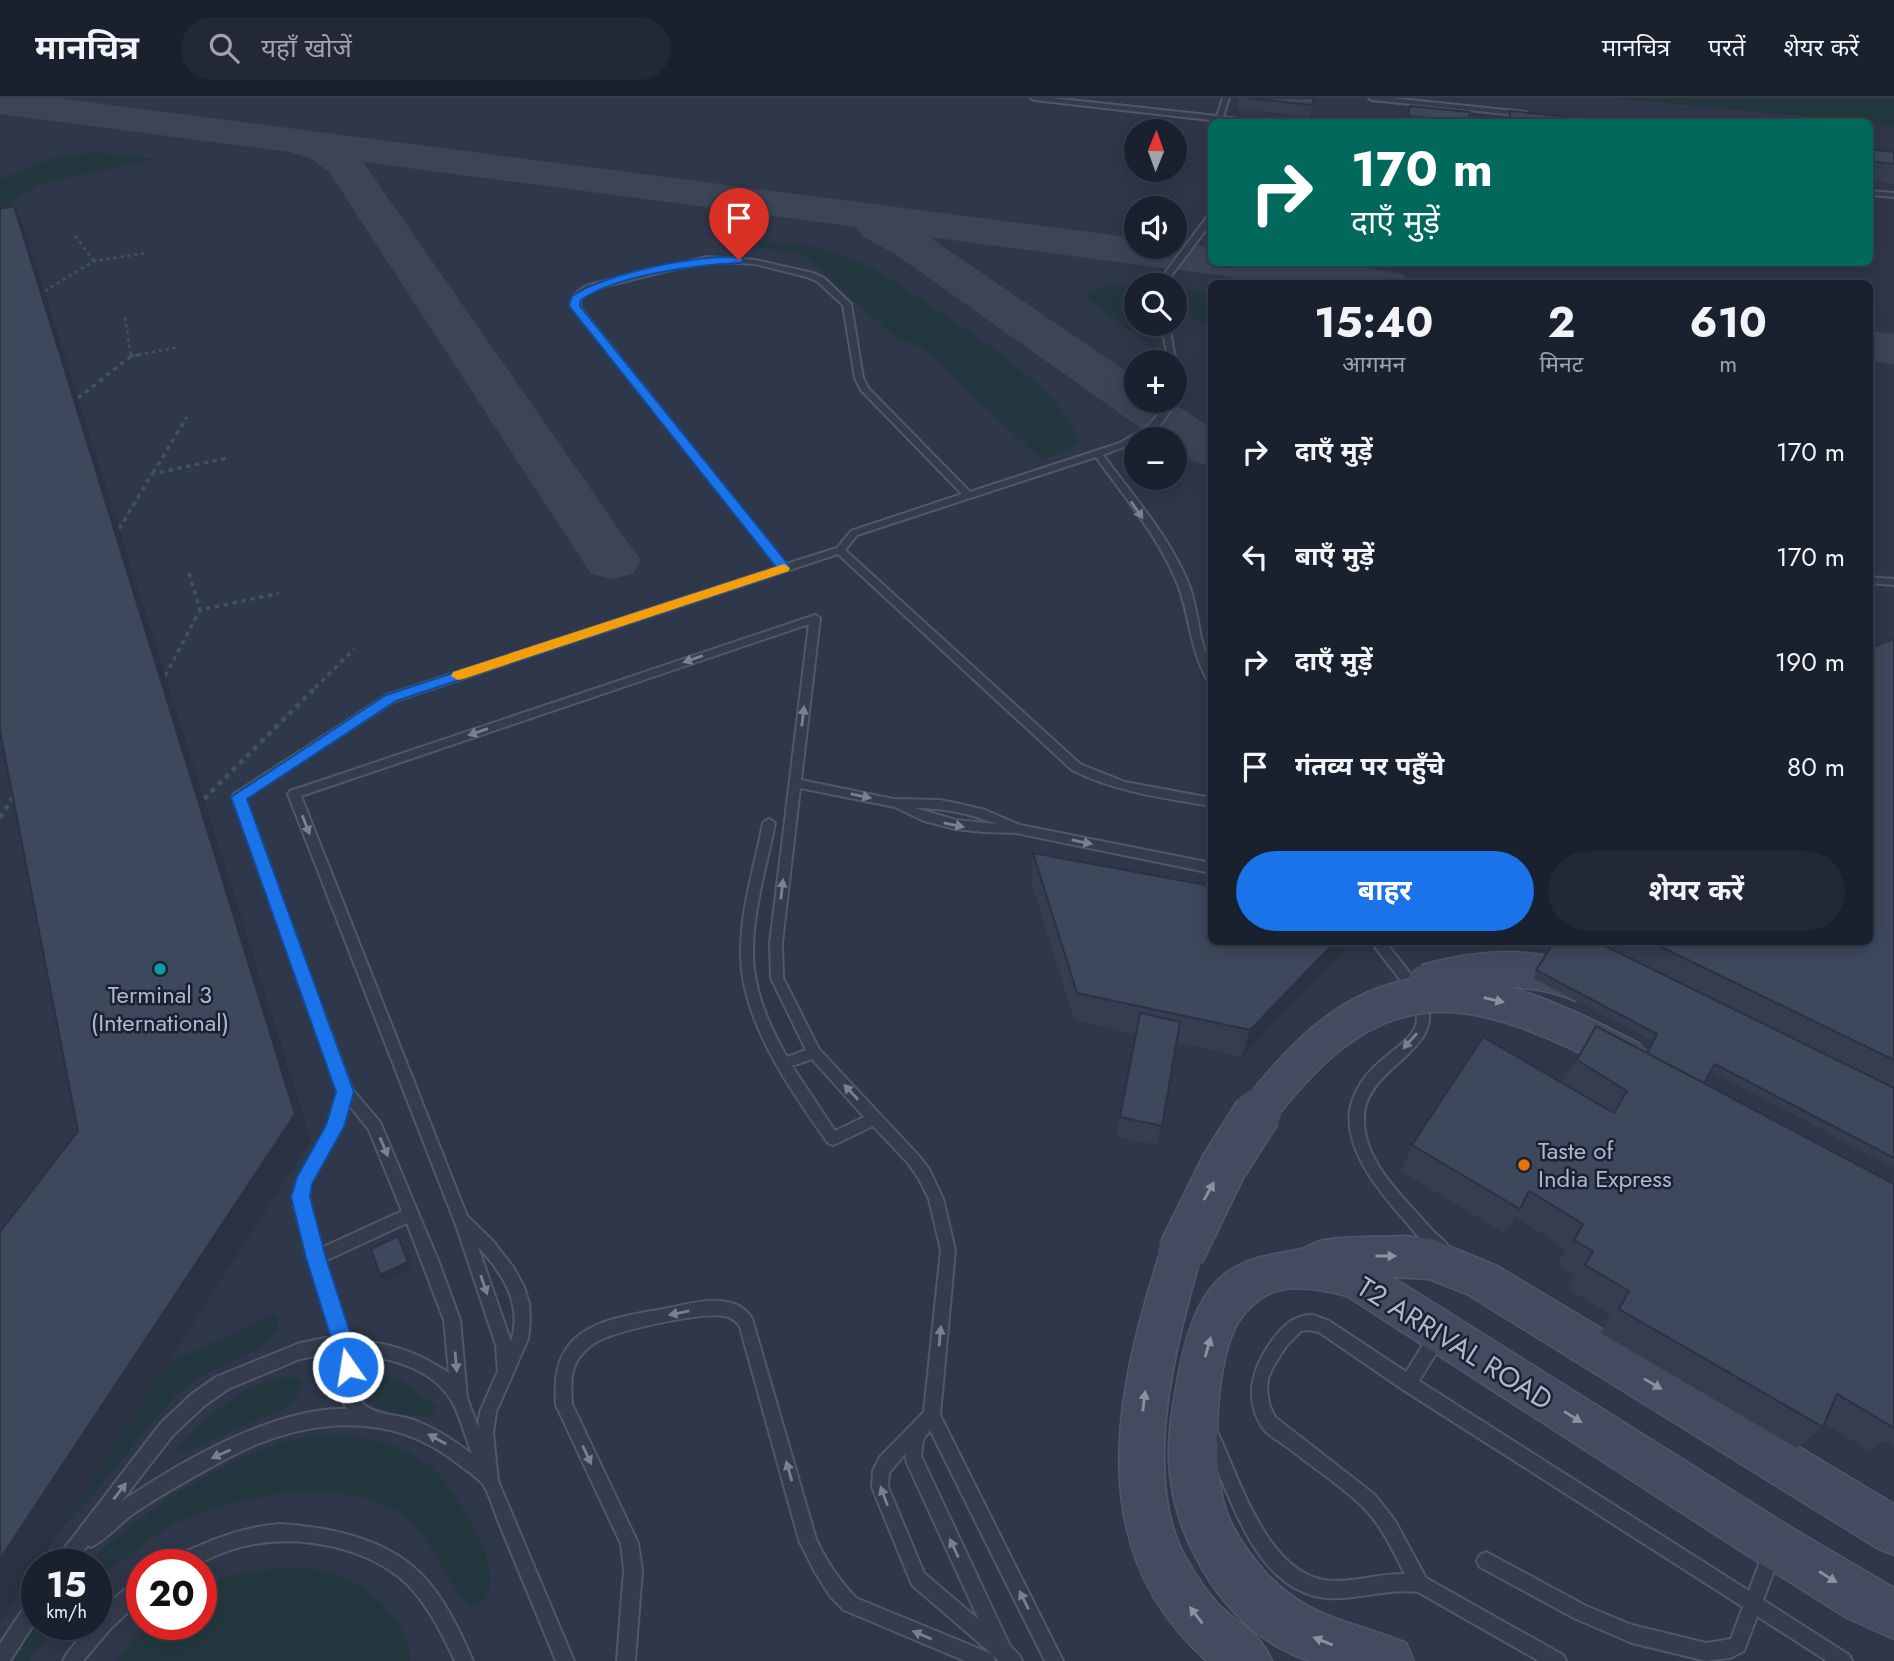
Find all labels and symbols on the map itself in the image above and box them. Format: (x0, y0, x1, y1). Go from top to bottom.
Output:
north arrow (1124, 119, 1186, 182)
pin (709, 188, 769, 260)
one-way arrow (1130, 501, 1144, 519)
one-way arrow (683, 654, 704, 665)
one-way arrow (797, 704, 808, 726)
one-way arrow (467, 727, 488, 738)
one-way arrow (850, 791, 872, 802)
one-way arrow (300, 815, 311, 836)
one-way arrow (943, 820, 965, 831)
one-way arrow (1071, 837, 1093, 848)
one-way arrow (776, 877, 787, 899)
marker: Terminal 3 (International) (152, 961, 168, 977)
place label: Terminal 3 (International) (91, 977, 229, 1040)
one-way arrow (1483, 995, 1505, 1006)
one-way arrow (1402, 1032, 1418, 1050)
one-way arrow (843, 1083, 859, 1101)
place label: Taste of India Express (1538, 1133, 1672, 1196)
one-way arrow (379, 1137, 390, 1158)
marker: Taste of India Express (1516, 1157, 1532, 1173)
one-way arrow (1203, 1182, 1215, 1201)
one-way arrow (1375, 1250, 1397, 1262)
street label: T2 ARRIVAL ROAD (1349, 1267, 1560, 1420)
one-way arrow (479, 1274, 490, 1295)
one-way arrow (668, 1308, 690, 1319)
one-way arrow (934, 1325, 945, 1347)
position arrow (311, 1330, 385, 1404)
one-way arrow (1204, 1336, 1214, 1357)
one-way arrow (451, 1351, 462, 1373)
one-way arrow (1643, 1378, 1662, 1391)
one-way arrow (1139, 1390, 1150, 1412)
one-way arrow (1564, 1410, 1583, 1423)
one-way arrow (428, 1433, 447, 1445)
one-way arrow (582, 1445, 593, 1465)
one-way arrow (210, 1449, 231, 1460)
one-way arrow (783, 1460, 794, 1482)
one-way arrow (112, 1482, 126, 1500)
one-way arrow (878, 1485, 889, 1506)
one-way arrow (948, 1538, 959, 1558)
speed limit sign: 20 (126, 1549, 217, 1640)
one-way arrow (1818, 1571, 1837, 1584)
one-way arrow (1018, 1590, 1029, 1610)
one-way arrow (1189, 1606, 1204, 1624)
one-way arrow (912, 1630, 933, 1641)
one-way arrow (1312, 1635, 1333, 1646)

